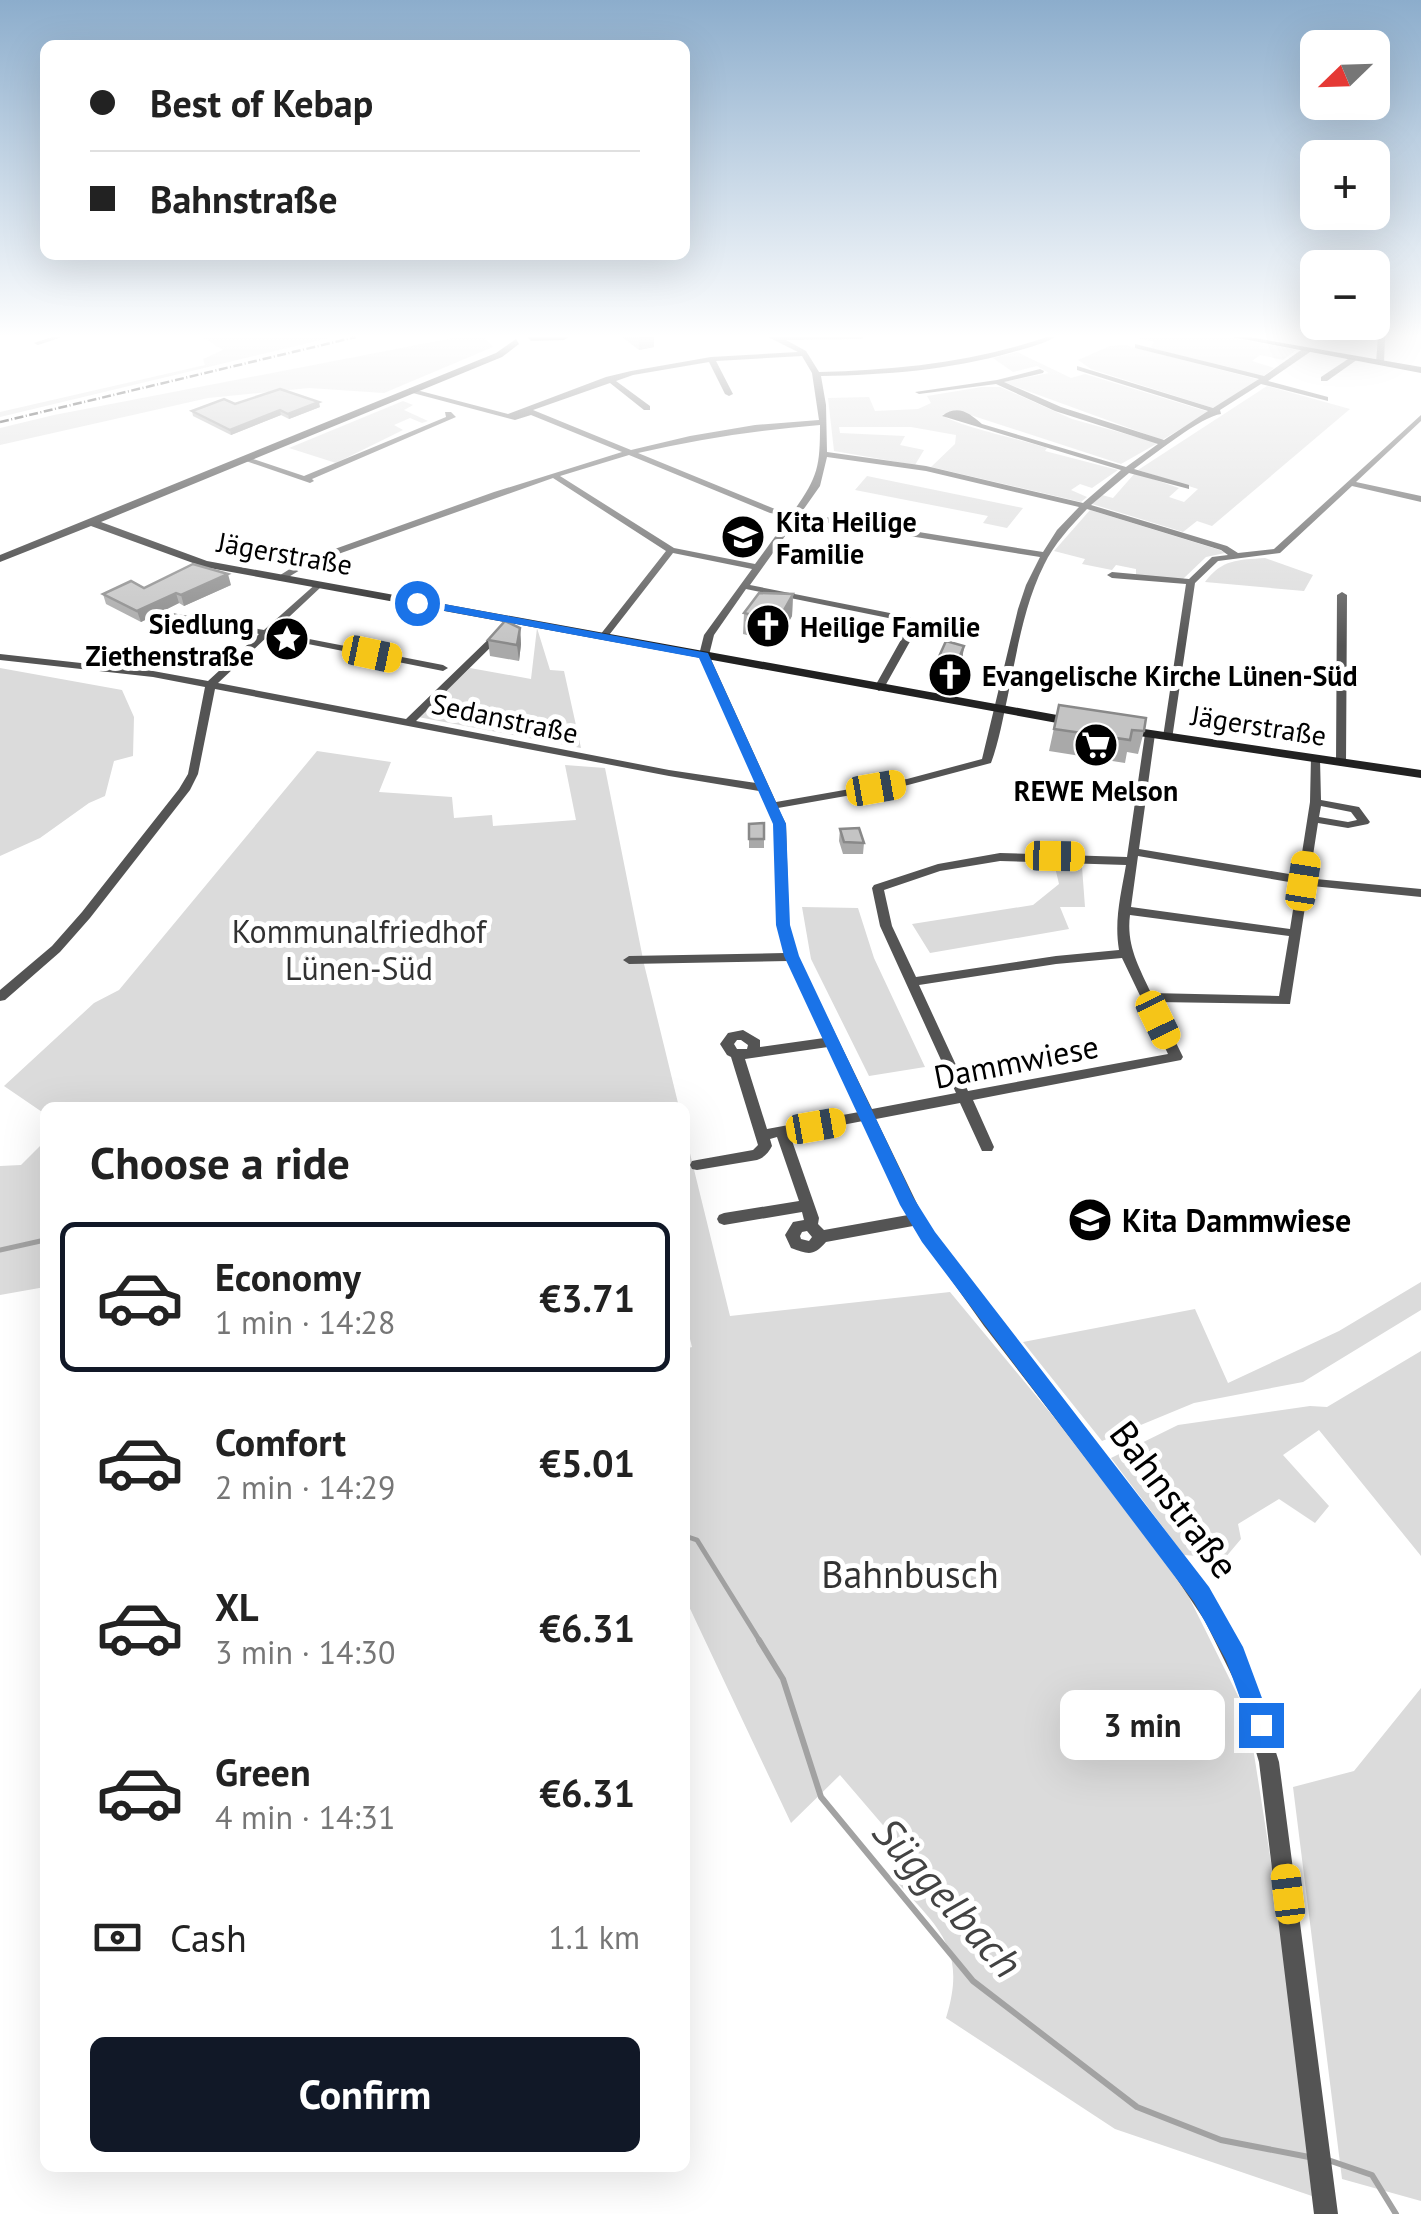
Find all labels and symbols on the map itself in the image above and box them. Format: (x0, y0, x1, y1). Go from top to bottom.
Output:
north arrow (1300, 30, 1390, 120)
place label: Kita Heilige Familie (776, 503, 917, 572)
school or university icon: Kita Heilige Familie (720, 514, 766, 560)
street label: Jägerstraße (214, 523, 355, 583)
route start (395, 581, 440, 626)
church icon: Heilige Familie (745, 603, 791, 649)
place label: Siedlung Ziethenstraße (85, 605, 254, 674)
place label: Heilige Familie (800, 608, 980, 645)
place icon: Siedlung Ziethenstraße (264, 616, 310, 662)
car (340, 633, 404, 675)
church icon: Evangelische Kirche Lünen-Süd (927, 652, 973, 698)
place label: Evangelische Kirche Lünen-Süd (982, 657, 1358, 694)
street label: Sedanstraße (428, 684, 582, 752)
street label: Jägerstraße (1188, 696, 1329, 754)
supermarket icon: REWE Melson (1073, 722, 1119, 768)
car (844, 768, 908, 808)
place label: REWE Melson (1014, 772, 1178, 809)
car (1025, 840, 1085, 872)
car (1283, 849, 1323, 913)
park label: Kommunalfriedhof Lünen-Süd (232, 910, 488, 989)
car (1131, 986, 1185, 1054)
street label: Dammwiese (930, 1024, 1102, 1098)
car (784, 1106, 848, 1146)
school or university icon: Kita Dammwiese (1067, 1197, 1113, 1243)
place label: Kita Dammwiese (1122, 1199, 1351, 1241)
street label: Bahnstraße (1100, 1410, 1250, 1588)
park label: Bahnbusch (821, 1549, 999, 1598)
callout: 3 min (1061, 1690, 1226, 1760)
route end (1239, 1703, 1284, 1748)
water label: Süggelbach (861, 1805, 1035, 1989)
car (1269, 1862, 1307, 1926)

